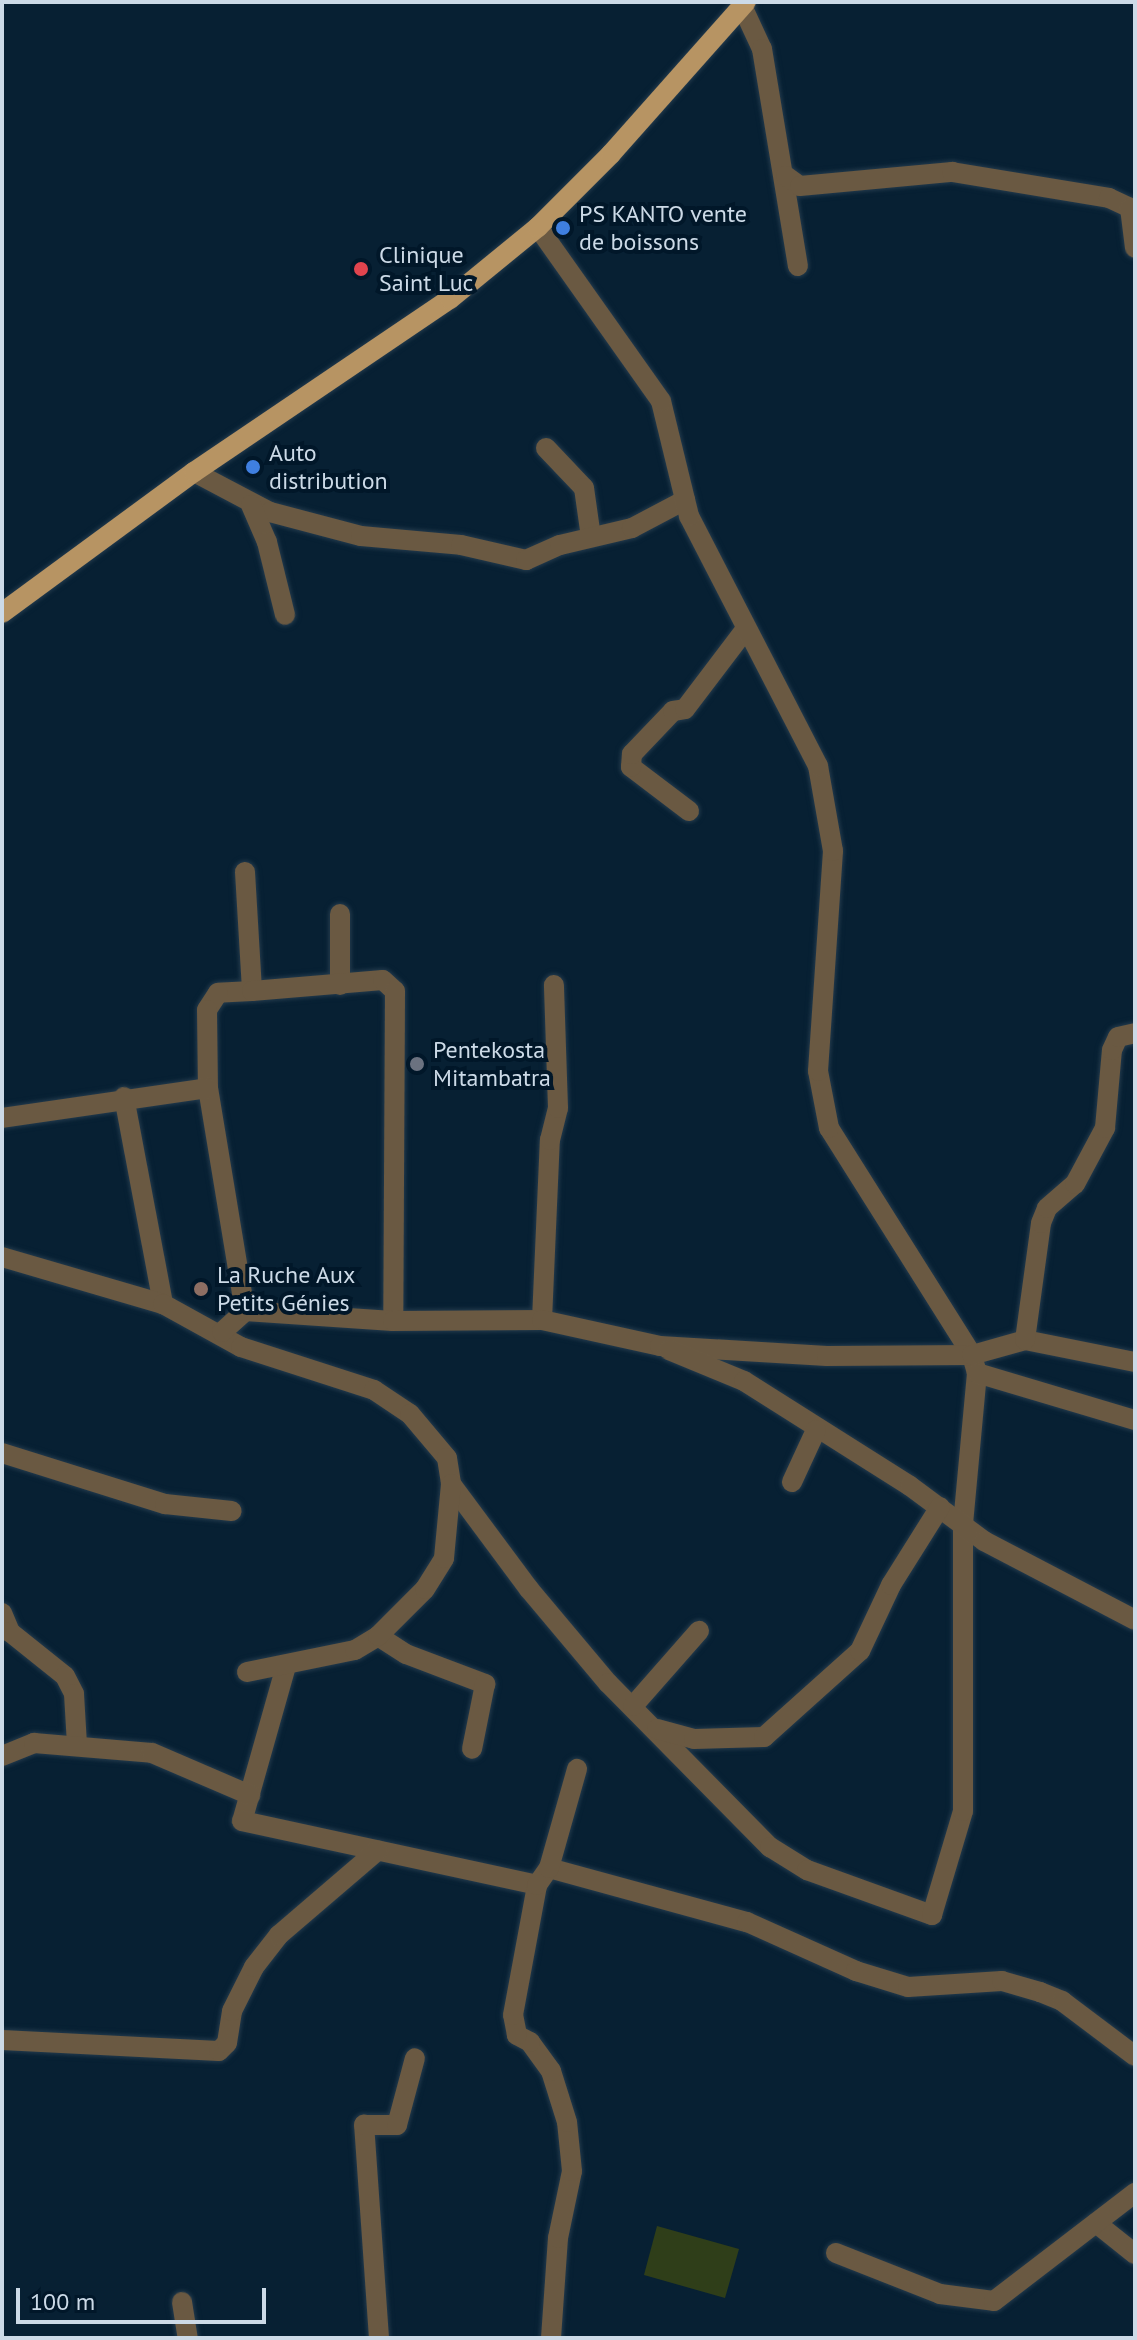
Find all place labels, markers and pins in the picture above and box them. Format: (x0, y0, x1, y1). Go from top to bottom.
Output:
place label: PS KANTO vente de boissons (579, 200, 747, 256)
marker: PS KANTO vente de boissons (554, 219, 572, 237)
place label: Clinique Saint Luc (379, 241, 473, 297)
marker: Clinique Saint Luc (350, 258, 372, 280)
place label: Auto distribution (269, 439, 388, 495)
marker: Auto distribution (244, 458, 262, 476)
place label: Pentekosta Mitambatra (433, 1036, 551, 1092)
marker: Pentekosta Mitambatra (408, 1055, 426, 1073)
place label: La Ruche Aux Petits Génies (217, 1261, 356, 1317)
marker: La Ruche Aux Petits Génies (192, 1280, 210, 1298)

